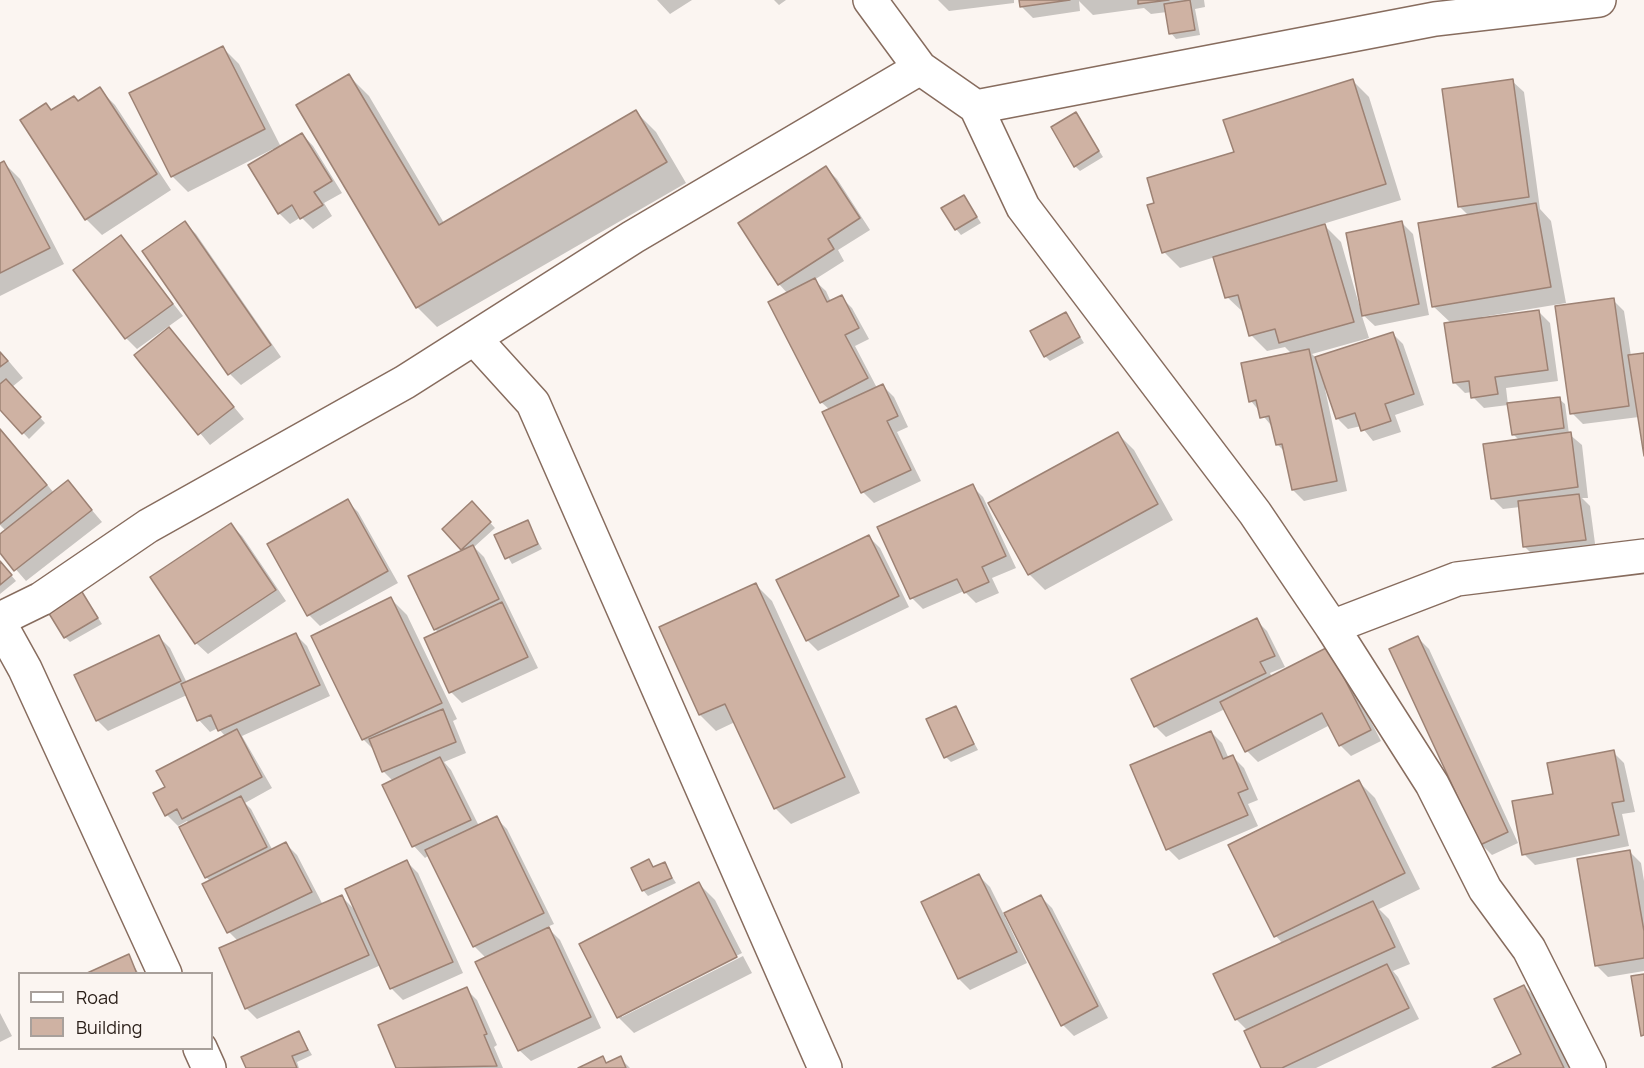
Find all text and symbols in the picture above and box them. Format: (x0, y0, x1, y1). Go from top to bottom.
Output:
legend (18, 972, 213, 1050)
text: Road (76, 985, 119, 1009)
text: Building (76, 1015, 142, 1039)

